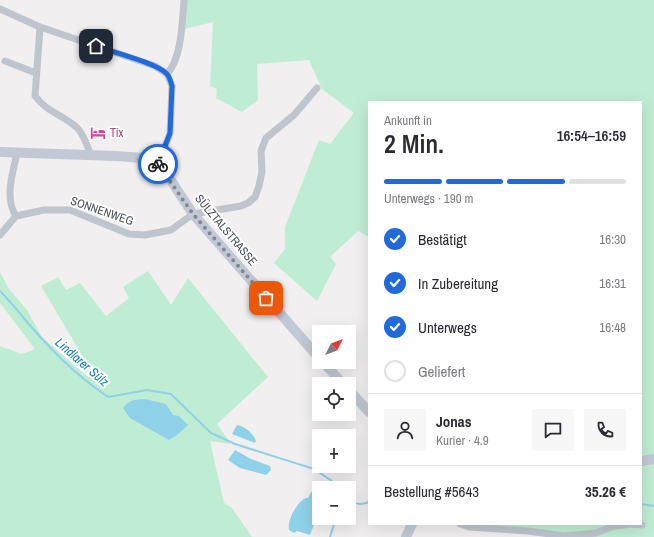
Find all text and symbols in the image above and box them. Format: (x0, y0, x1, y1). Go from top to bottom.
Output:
pin (79, 29, 113, 63)
icon: home (85, 35, 107, 57)
text: Ankunft in (384, 112, 432, 129)
hotel icon: Tix (89, 124, 107, 142)
place label: Tix (110, 125, 124, 141)
text: 16:54–16:59 (557, 125, 626, 146)
text: 2 Min. (384, 126, 444, 161)
courier (138, 144, 178, 184)
icon: bike (147, 153, 169, 175)
street label: SÜLZTALSTRASSE (191, 190, 261, 269)
text: Unterwegs · 190 m (384, 190, 473, 207)
street label: SONNENWEG (68, 193, 136, 229)
icon: check (384, 228, 406, 250)
text: Bestätigt (418, 229, 467, 250)
text: 16:30 (599, 231, 626, 248)
icon: check (384, 272, 406, 294)
text: In Zubereitung (418, 273, 498, 294)
text: 16:31 (599, 275, 626, 292)
pin (249, 281, 283, 315)
icon: bag (255, 287, 277, 309)
icon: check (384, 316, 406, 338)
text: Unterwegs (418, 317, 477, 338)
text: 16:48 (599, 319, 626, 336)
north arrow (312, 325, 356, 369)
map controls (312, 325, 356, 525)
water label: Lindlarer Sülz (52, 334, 113, 390)
text: Geliefert (418, 361, 465, 382)
button: locate (312, 377, 356, 421)
button: person (384, 409, 426, 451)
button: chat (532, 409, 574, 451)
button: phone (584, 409, 626, 451)
text: Jonas (436, 411, 472, 432)
button: + (312, 429, 356, 473)
text: Kurier · 4.9 (436, 432, 489, 449)
button: − (312, 481, 356, 525)
text: Bestellung #5643 (384, 481, 479, 502)
text: 35.26 € (585, 481, 626, 502)

